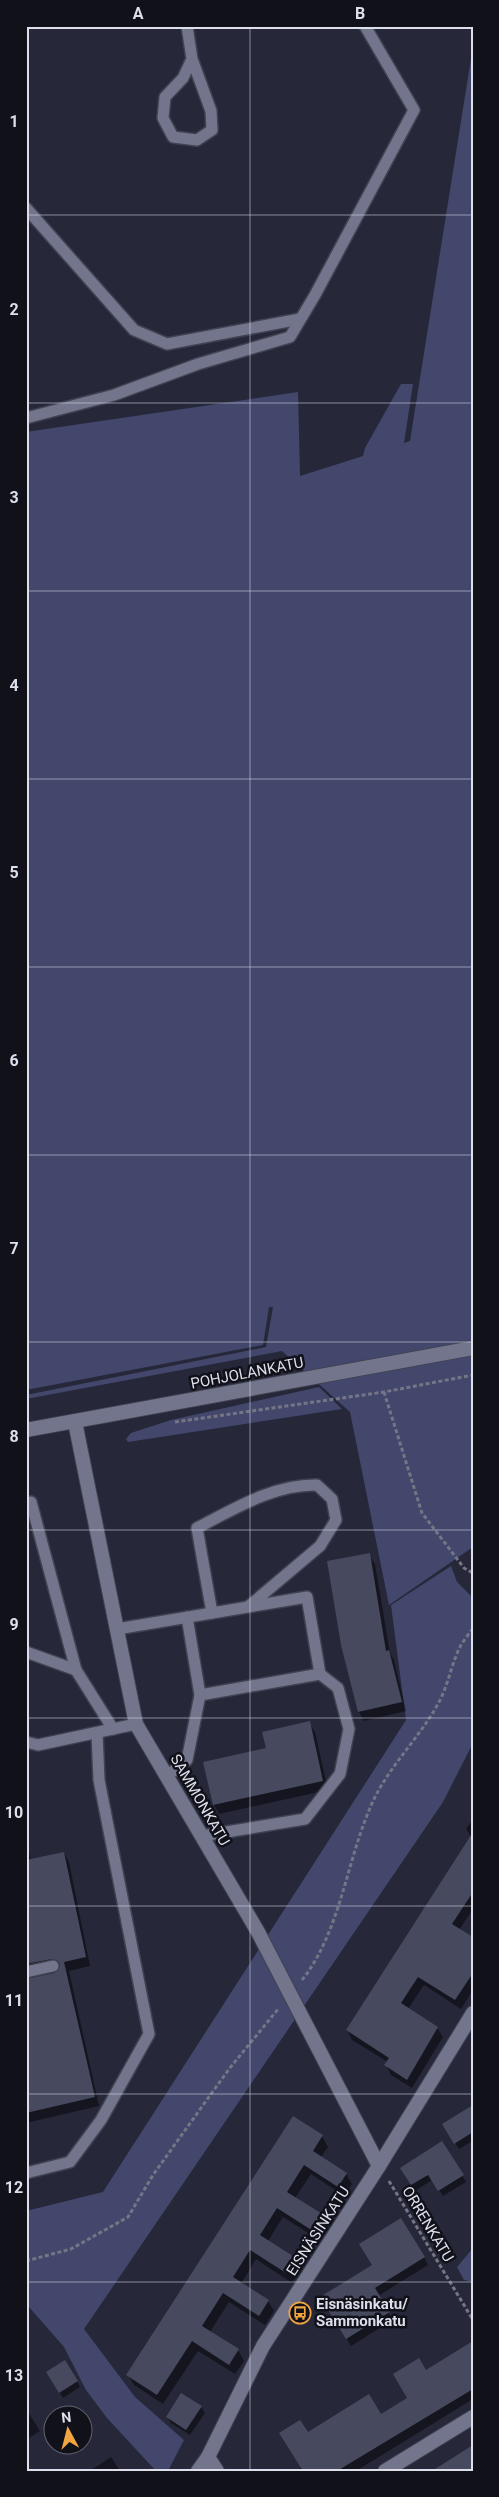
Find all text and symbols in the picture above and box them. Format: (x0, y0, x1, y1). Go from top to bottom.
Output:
text: A (133, 4, 144, 23)
text: B (355, 4, 365, 23)
text: 1 (9, 112, 19, 131)
text: 2 (9, 300, 19, 319)
text: 3 (9, 488, 19, 507)
text: 4 (9, 676, 19, 695)
text: 5 (9, 863, 19, 882)
text: 6 (9, 1051, 19, 1070)
text: 7 (9, 1239, 19, 1258)
street label: POHJOLANKATU (189, 1353, 305, 1393)
text: 8 (9, 1427, 19, 1446)
text: 9 (9, 1615, 19, 1634)
street label: SAMMONKATU (166, 1751, 234, 1849)
text: 10 (5, 1803, 23, 1822)
text: 11 (5, 1991, 23, 2010)
text: 12 (5, 2178, 23, 2197)
street label: EISNÄSINKATU (282, 2183, 354, 2279)
street label: ORRENKATU (398, 2183, 458, 2265)
place label: Eisnäsinkatu/ Sammonkatu (316, 2295, 408, 2330)
bus stop icon: Eisnäsinkatu/ Sammonkatu (288, 2301, 312, 2325)
text: 13 (5, 2366, 23, 2385)
north arrow (42, 2404, 92, 2454)
text: N (61, 2409, 72, 2426)

